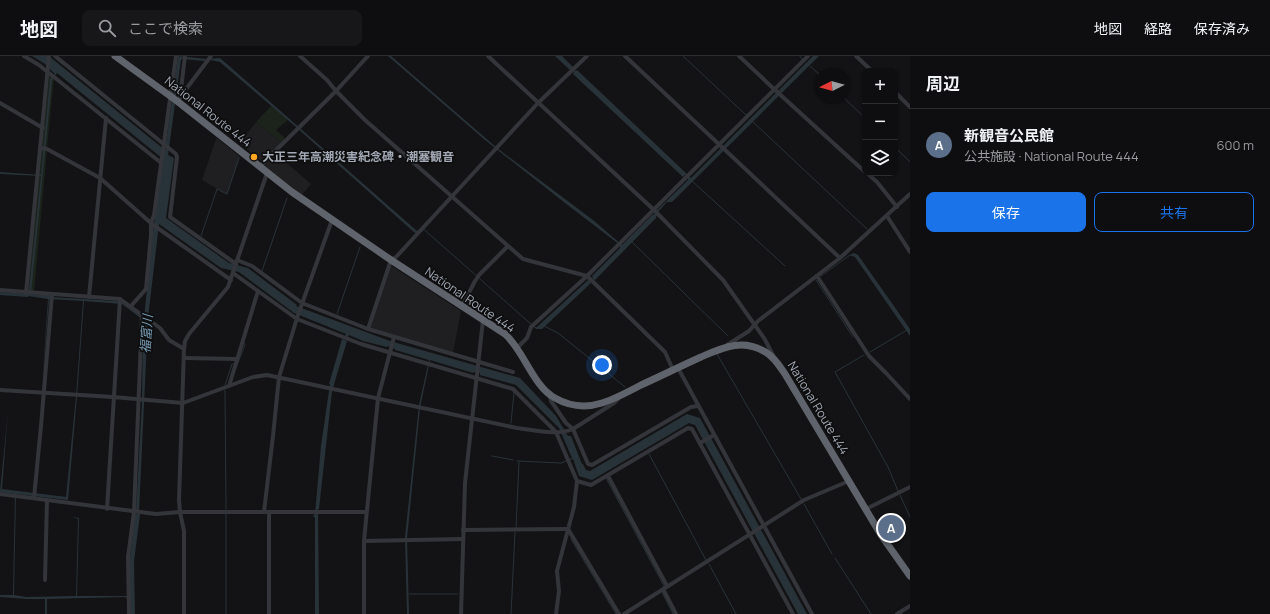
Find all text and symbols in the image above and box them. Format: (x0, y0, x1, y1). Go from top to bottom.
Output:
search box (82, 10, 362, 46)
text: 地図 (20, 16, 58, 42)
icon: search (96, 17, 118, 39)
text: ここで検索 (128, 18, 203, 39)
text: 地図 (1094, 19, 1122, 38)
text: 経路 (1144, 19, 1172, 38)
text: 保存済み (1194, 19, 1250, 38)
north arrow (814, 68, 850, 104)
map controls (862, 68, 898, 176)
button: + (862, 68, 898, 104)
street label: National Route 444 (161, 72, 255, 151)
text: 周辺 (926, 72, 960, 95)
button: − (862, 104, 898, 140)
text: 新観音公民館 (964, 125, 1054, 146)
text: A (935, 136, 943, 154)
text: 600 m (1216, 136, 1254, 154)
button: layers (862, 140, 898, 176)
text: 公共施設 · National Route 444 (964, 147, 1139, 165)
place label: 大正三年高潮災害紀念碑・潮塞観音 (262, 148, 454, 165)
marker: 大正三年高潮災害紀念碑・潮塞観音 (249, 152, 259, 162)
button: 保存 (926, 192, 1086, 232)
button: 共有 (1094, 192, 1254, 232)
street label: National Route 444 (422, 263, 519, 336)
water label: 福富川 (136, 312, 156, 354)
your location (592, 355, 612, 375)
street label: National Route 444 (784, 358, 853, 457)
pin: A (878, 513, 904, 543)

